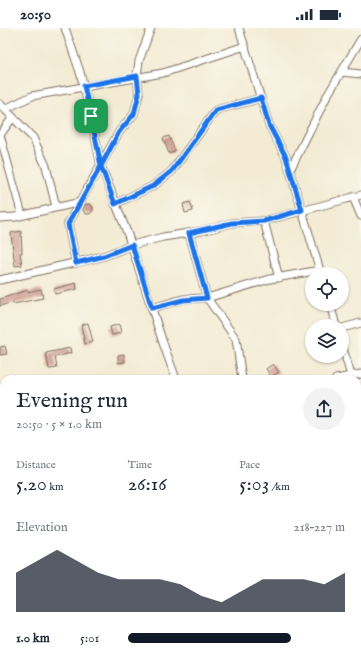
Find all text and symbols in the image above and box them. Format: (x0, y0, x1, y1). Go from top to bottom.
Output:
text: 20:50 (20, 5, 51, 24)
pin (74, 99, 108, 133)
icon: arrive (80, 105, 102, 127)
map controls (305, 267, 349, 363)
button: locate (305, 267, 349, 311)
button: layers (305, 319, 349, 363)
text: Evening run (16, 387, 128, 415)
button: share (303, 388, 345, 430)
text: 20:50 · 5 × 1.0 km (16, 416, 102, 433)
text: Distance (16, 458, 56, 472)
text: Time (128, 458, 152, 472)
text: Pace (239, 458, 260, 472)
text: 5.20 (16, 472, 47, 497)
text: 26:16 (128, 472, 167, 497)
text: 5:03 (239, 472, 269, 497)
text: km (47, 480, 64, 494)
text: /km (269, 480, 290, 494)
text: Elevation (16, 519, 68, 536)
text: 218–227 m (294, 519, 345, 536)
text: 1.0 km (16, 630, 50, 647)
text: 5:01 (80, 630, 99, 647)

